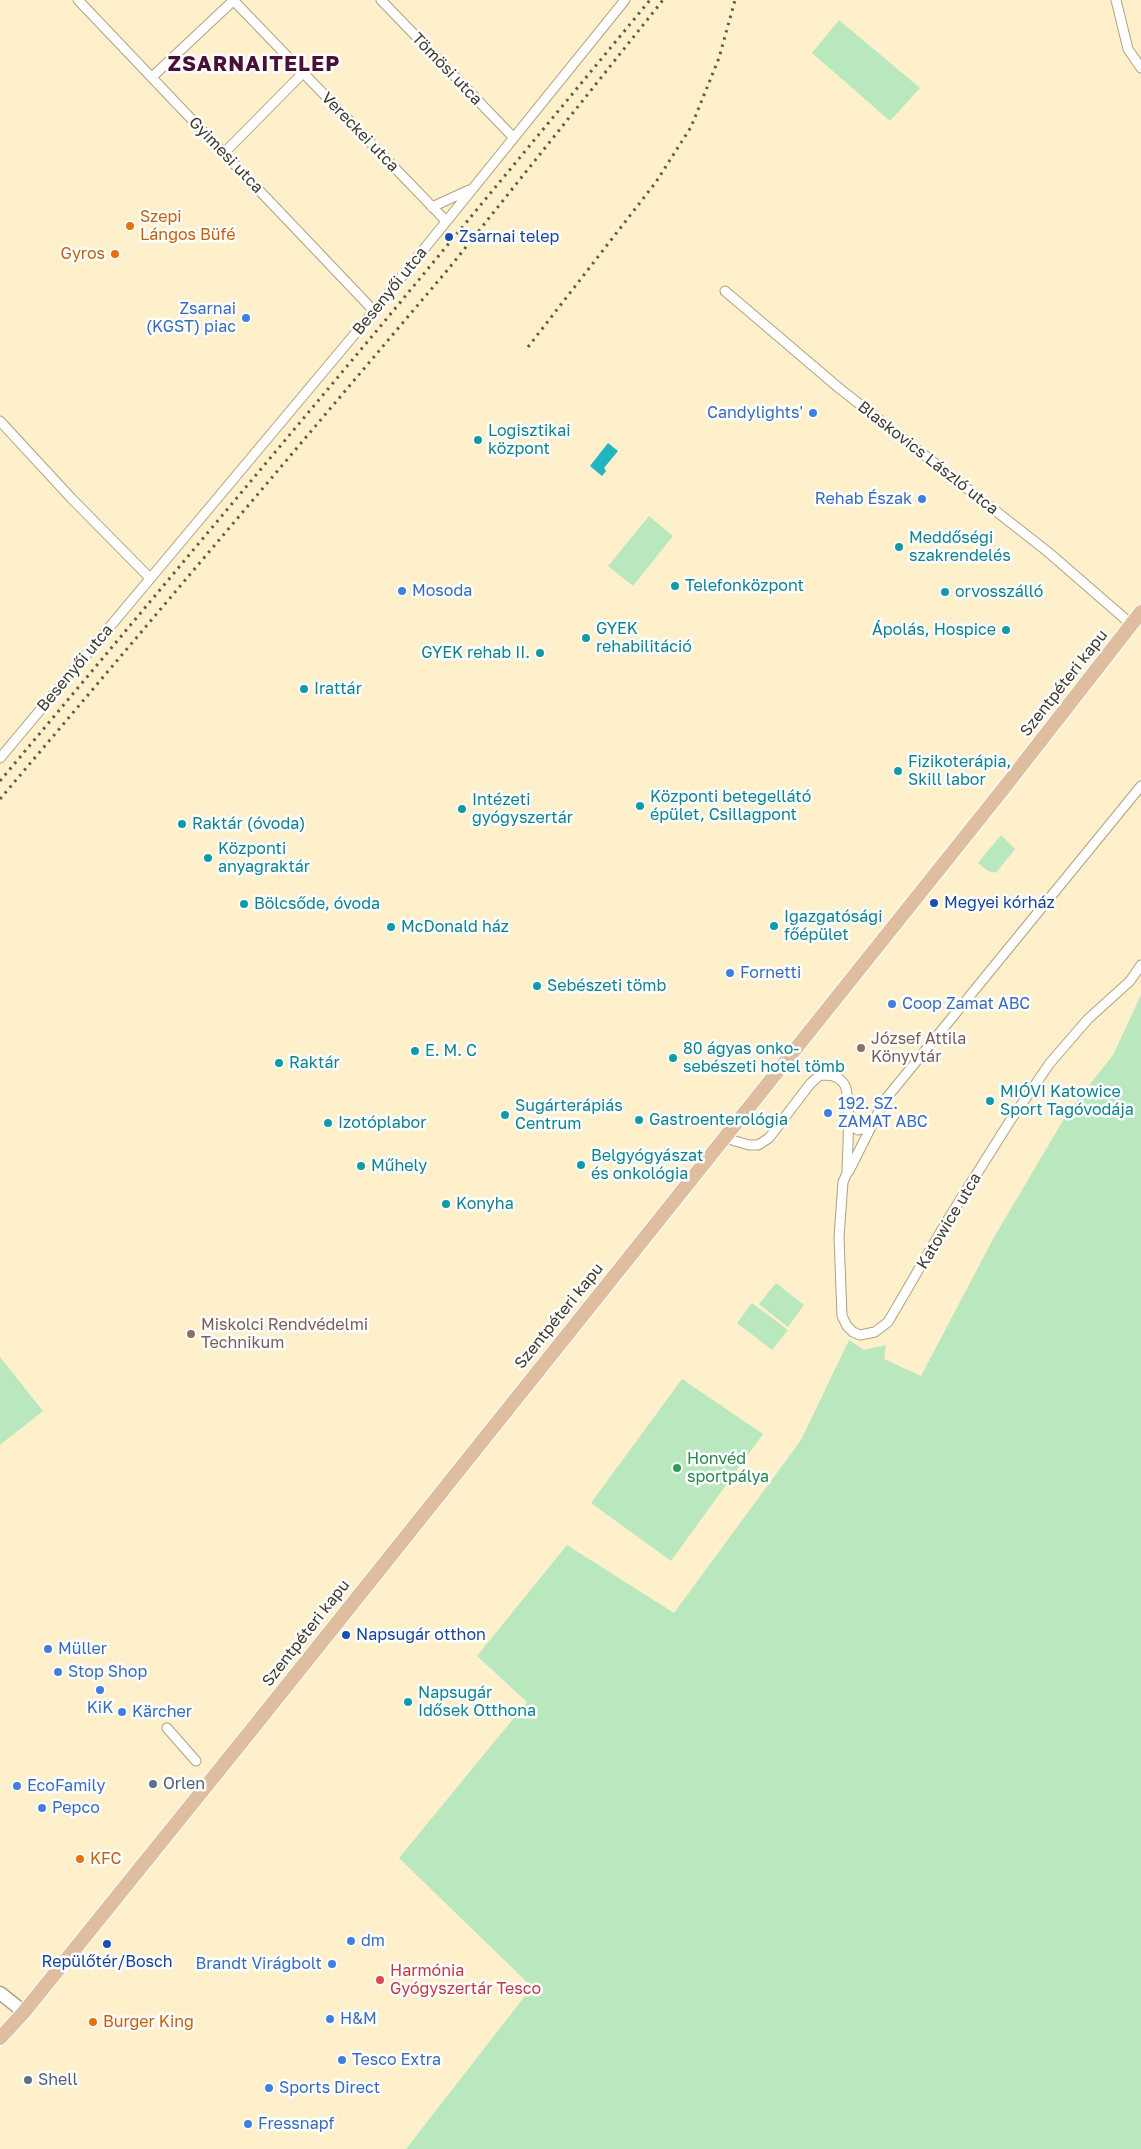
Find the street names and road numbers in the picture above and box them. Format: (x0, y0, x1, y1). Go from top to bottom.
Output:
street label: Tömösi utca (408, 29, 486, 109)
street label: Vereckei utca (317, 88, 403, 176)
street label: Gyimesi utca (185, 113, 267, 197)
street label: Besenyői utca (349, 243, 431, 339)
street label: Blaskovics László utca (854, 397, 1002, 519)
street label: Besenyői utca (33, 621, 117, 715)
street label: Szentpéteri kapu (1016, 626, 1112, 740)
street label: Katowice utca (913, 1169, 985, 1273)
street label: Szentpéteri kapu (511, 1259, 607, 1373)
street label: Szentpéteri kapu (258, 1576, 354, 1690)

